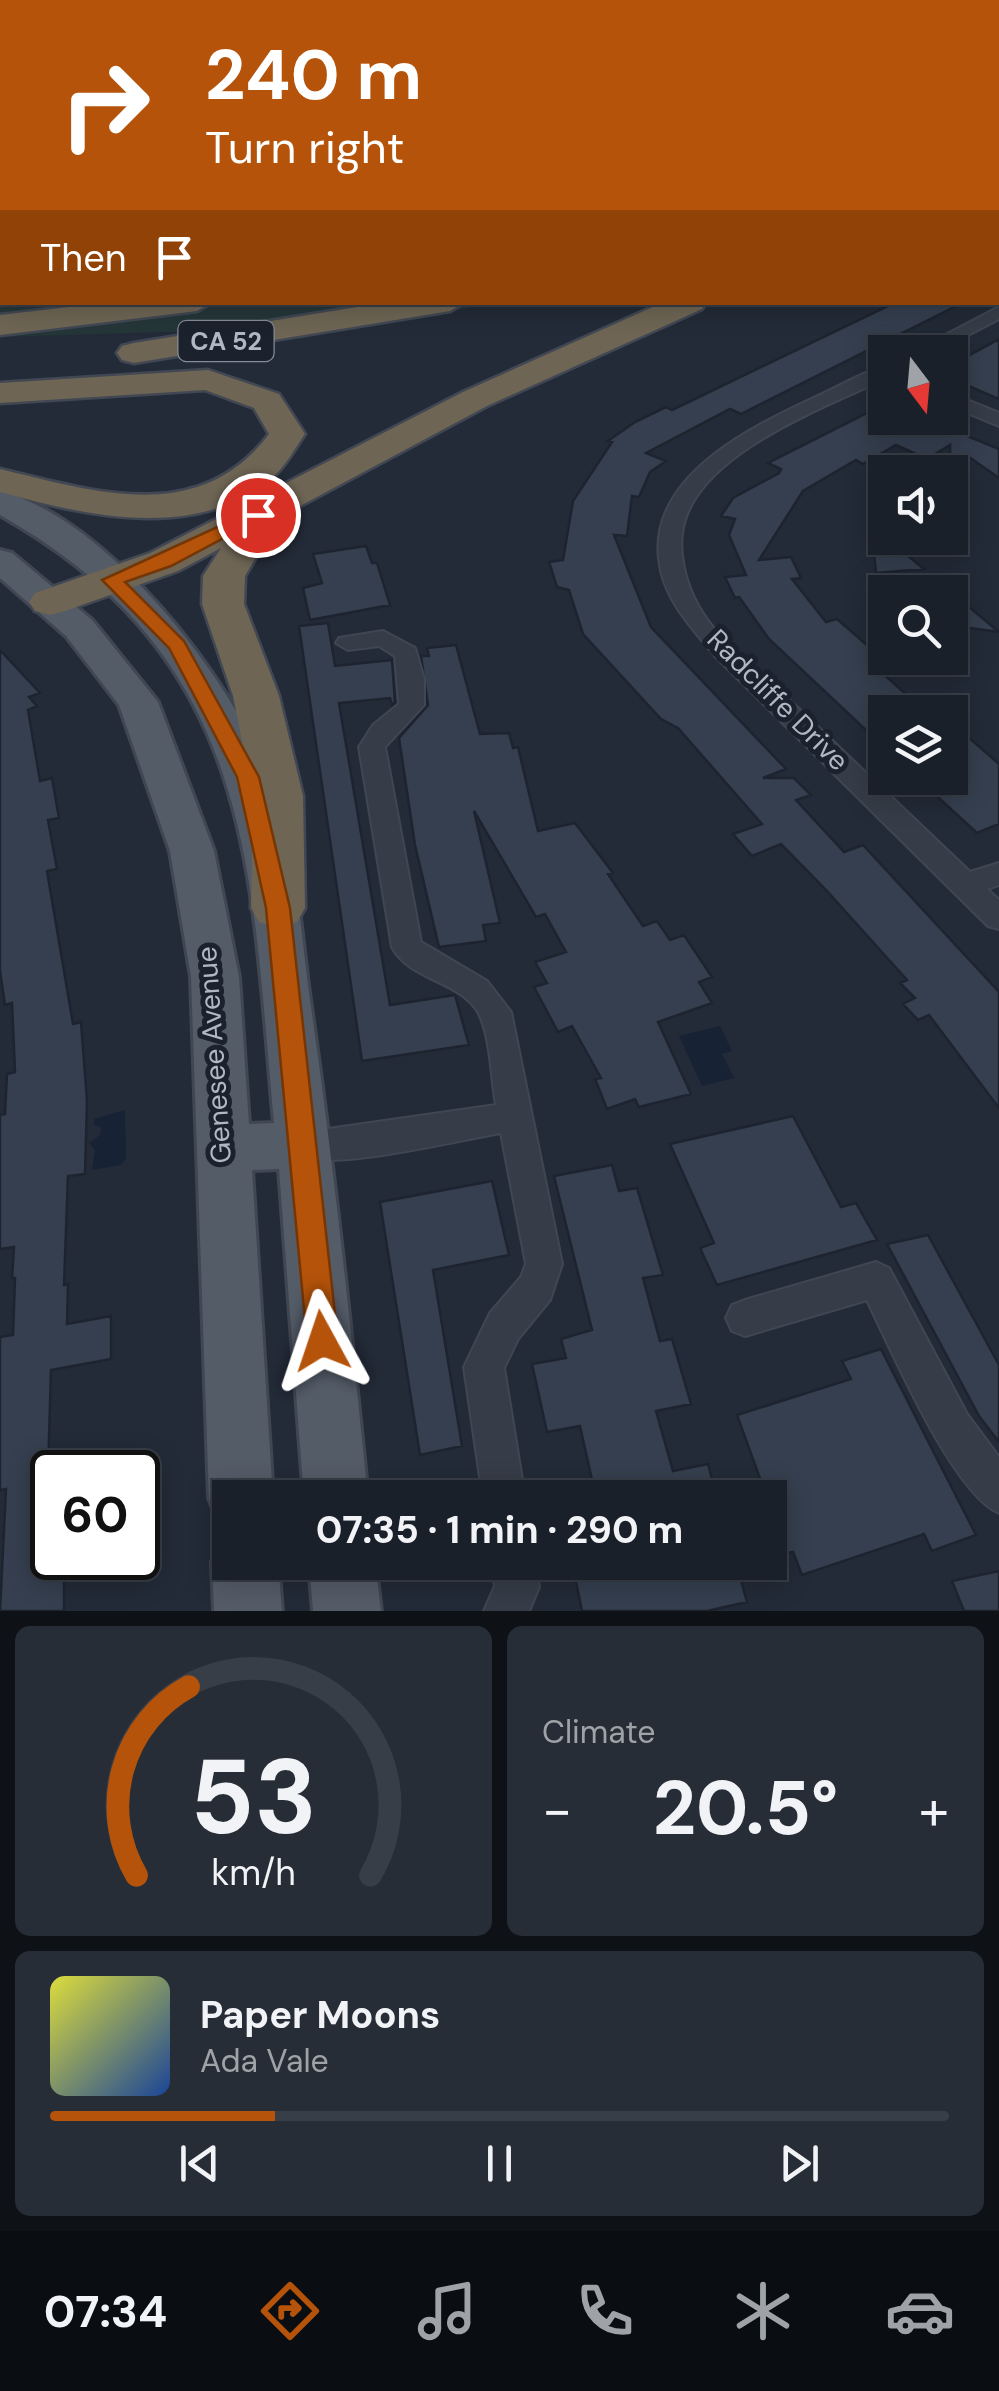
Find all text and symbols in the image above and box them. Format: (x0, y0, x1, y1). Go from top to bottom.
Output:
text: 240 m (205, 30, 422, 121)
icon: right (40, 40, 170, 170)
text: Turn right (205, 118, 404, 177)
icon: arrive (147, 230, 202, 285)
text: Then (40, 233, 127, 283)
road number: CA 52 (178, 321, 274, 361)
north arrow (868, 335, 968, 435)
map controls (868, 335, 968, 795)
button: sound (868, 455, 968, 555)
pin (216, 473, 301, 558)
icon: arrive (231, 488, 286, 543)
button: search (868, 575, 968, 675)
street label: Radcliffe Drive (699, 621, 857, 779)
button: layers (868, 695, 968, 795)
street label: Genesee Avenue (188, 945, 240, 1165)
position arrow (270, 1289, 374, 1393)
speed limit sign: 60 (30, 1450, 160, 1580)
text: 07:35 · 1 min · 290 m (316, 1505, 683, 1555)
text: Climate (542, 1711, 656, 1753)
text: 53 (190, 1730, 317, 1865)
text: 20.5° (653, 1760, 838, 1857)
text: − (542, 1774, 572, 1846)
text: + (919, 1774, 949, 1846)
text: km/h (211, 1850, 296, 1896)
text: Paper Moons (200, 1990, 440, 2040)
text: Ada Vale (200, 2040, 329, 2082)
icon: previous (172, 2136, 227, 2191)
icon: pause (472, 2136, 527, 2191)
icon: next (772, 2136, 827, 2191)
icon: directions (255, 2276, 325, 2346)
icon: music (412, 2276, 482, 2346)
icon: phone (570, 2276, 640, 2346)
icon: climate (728, 2276, 798, 2346)
icon: car (885, 2276, 955, 2346)
text: 07:34 (44, 2282, 167, 2341)

